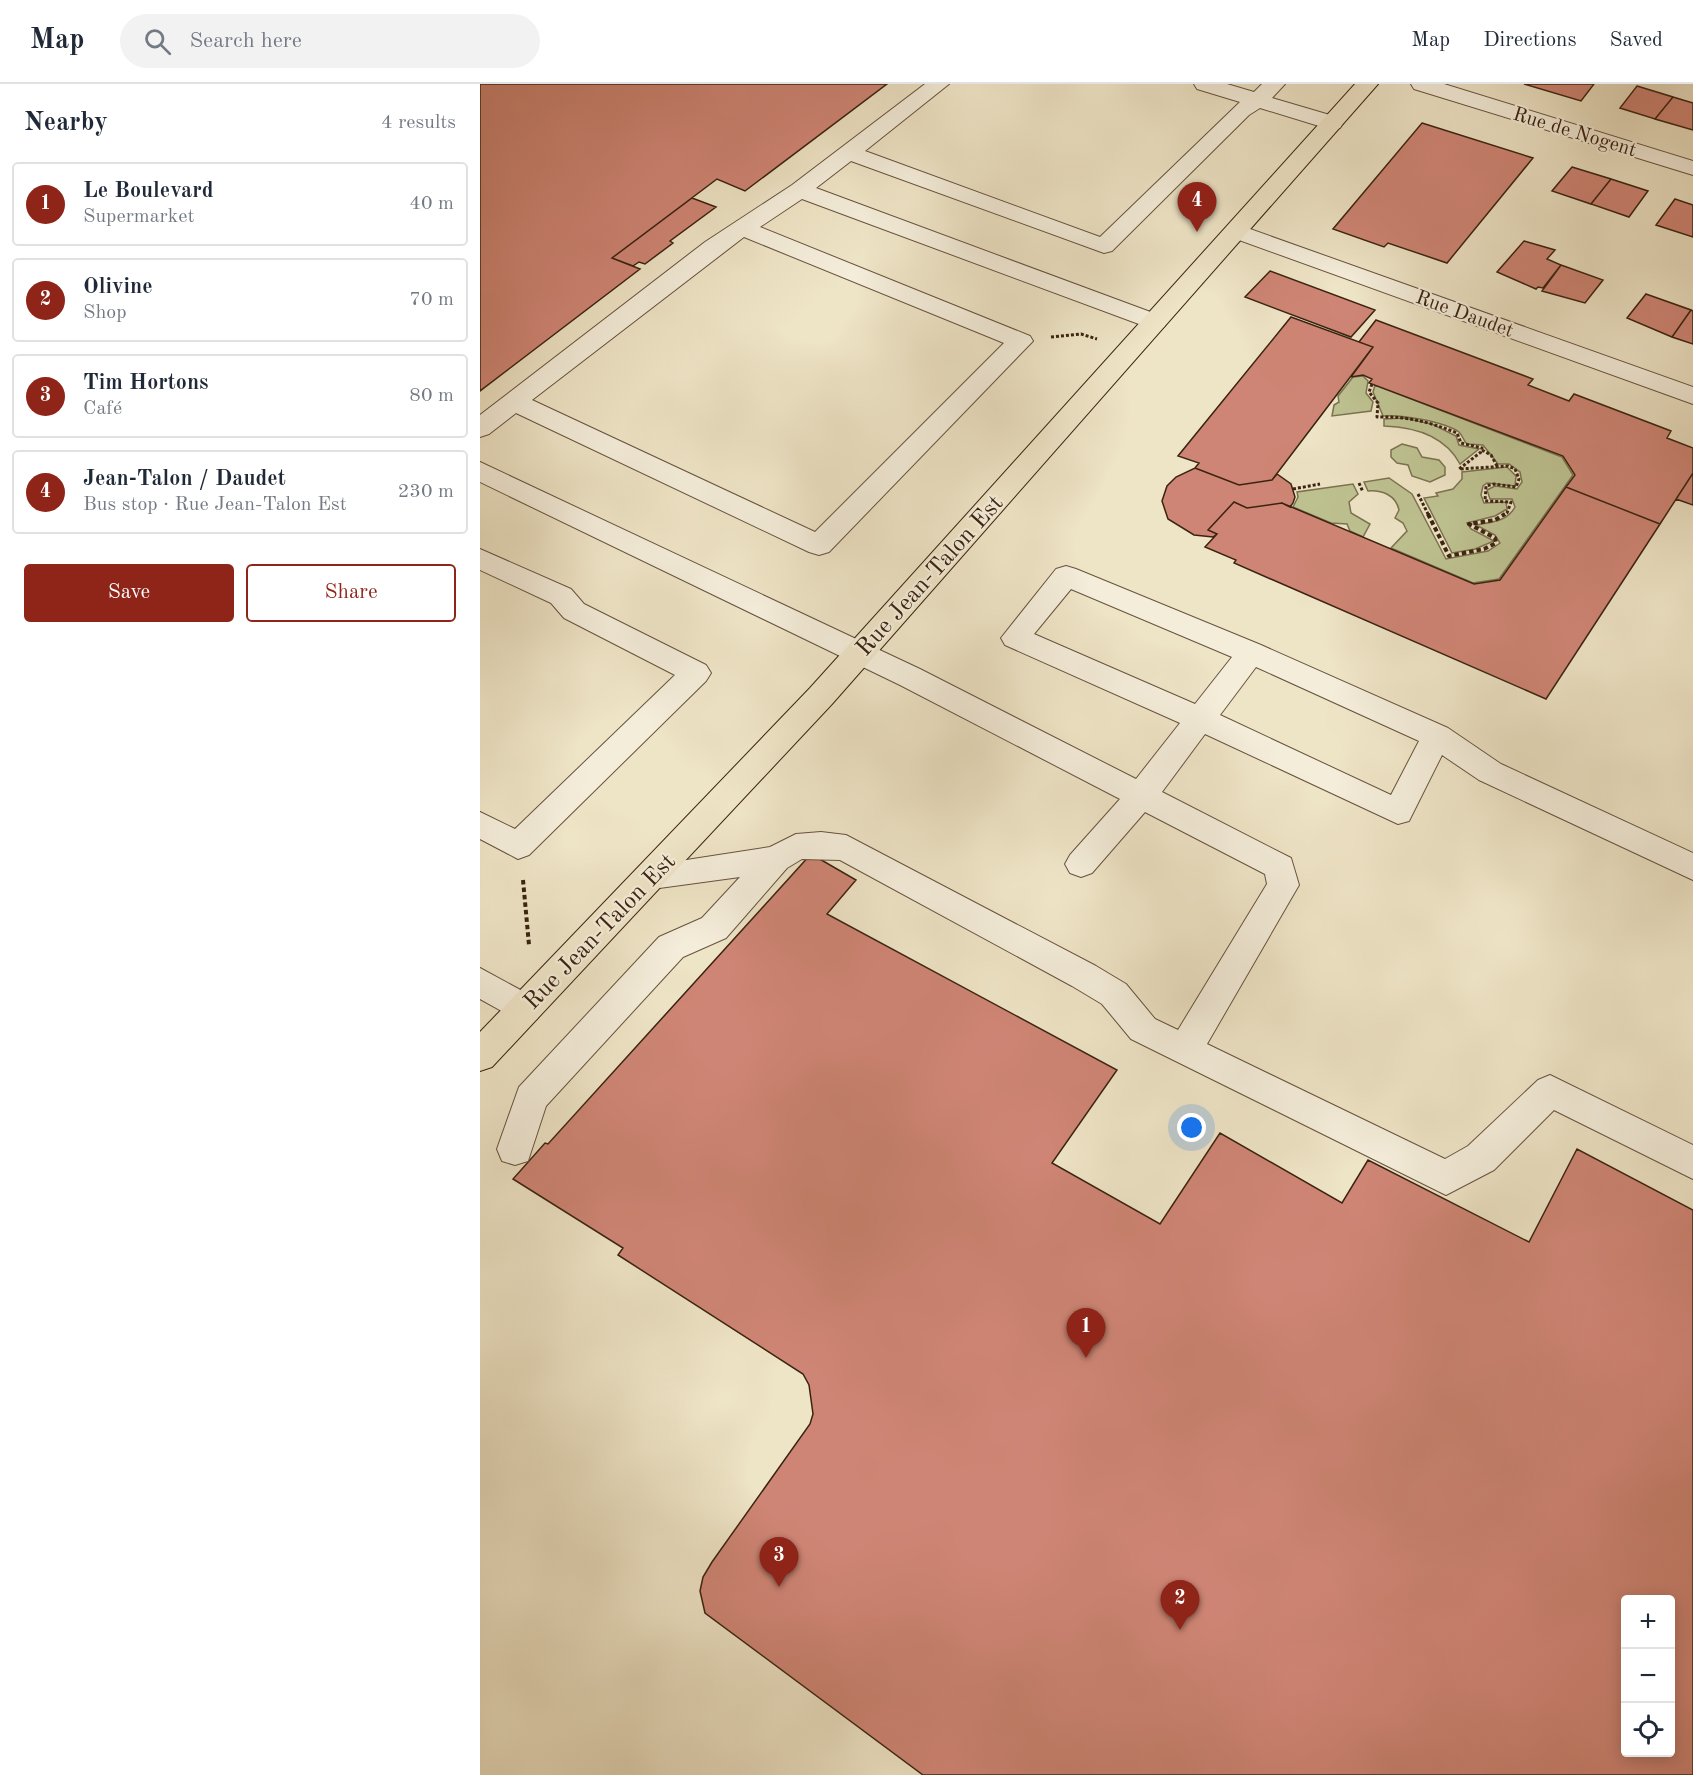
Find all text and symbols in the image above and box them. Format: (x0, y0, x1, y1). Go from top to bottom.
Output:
search box (120, 14, 540, 68)
icon: search (141, 25, 174, 58)
text: Map (30, 27, 84, 55)
text: Search here (189, 30, 302, 52)
text: Map (1411, 30, 1450, 51)
text: Directions (1483, 30, 1577, 51)
text: Saved (1610, 30, 1663, 51)
street label: Rue de Nogent (1510, 105, 1639, 161)
text: Nearby (24, 110, 108, 136)
text: 4 results (381, 113, 456, 133)
text: Le Boulevard (83, 180, 214, 202)
pin: 4 (1178, 182, 1216, 232)
text: 1 (40, 194, 51, 214)
text: 40 m (409, 194, 454, 214)
text: Supermarket (83, 207, 194, 227)
text: Olivine (83, 276, 153, 298)
street label: Rue Daudet (1413, 288, 1516, 342)
text: 2 (40, 290, 51, 310)
text: 70 m (409, 290, 454, 310)
text: Shop (83, 303, 127, 323)
text: Tim Hortons (83, 372, 209, 394)
text: 3 (40, 386, 51, 406)
text: 80 m (409, 386, 454, 406)
text: Café (83, 399, 122, 419)
text: Jean-Talon / Daudet (83, 468, 286, 490)
text: 4 (40, 482, 51, 502)
text: 230 m (398, 482, 454, 502)
street label: Rue Jean-Talon Est (852, 492, 1009, 661)
text: Bus stop · Rue Jean-Talon Est (83, 495, 347, 515)
button: Save (24, 564, 234, 622)
button: Share (246, 564, 456, 622)
street label: Rue Jean-Talon Est (520, 850, 681, 1015)
your location (1177, 1113, 1206, 1142)
pin: 1 (1066, 1308, 1106, 1358)
pin: 3 (760, 1538, 798, 1587)
pin: 2 (1160, 1580, 1200, 1630)
map controls (1621, 1595, 1675, 1757)
button: + (1621, 1595, 1675, 1649)
button: − (1621, 1649, 1675, 1703)
button: locate (1621, 1703, 1675, 1757)

